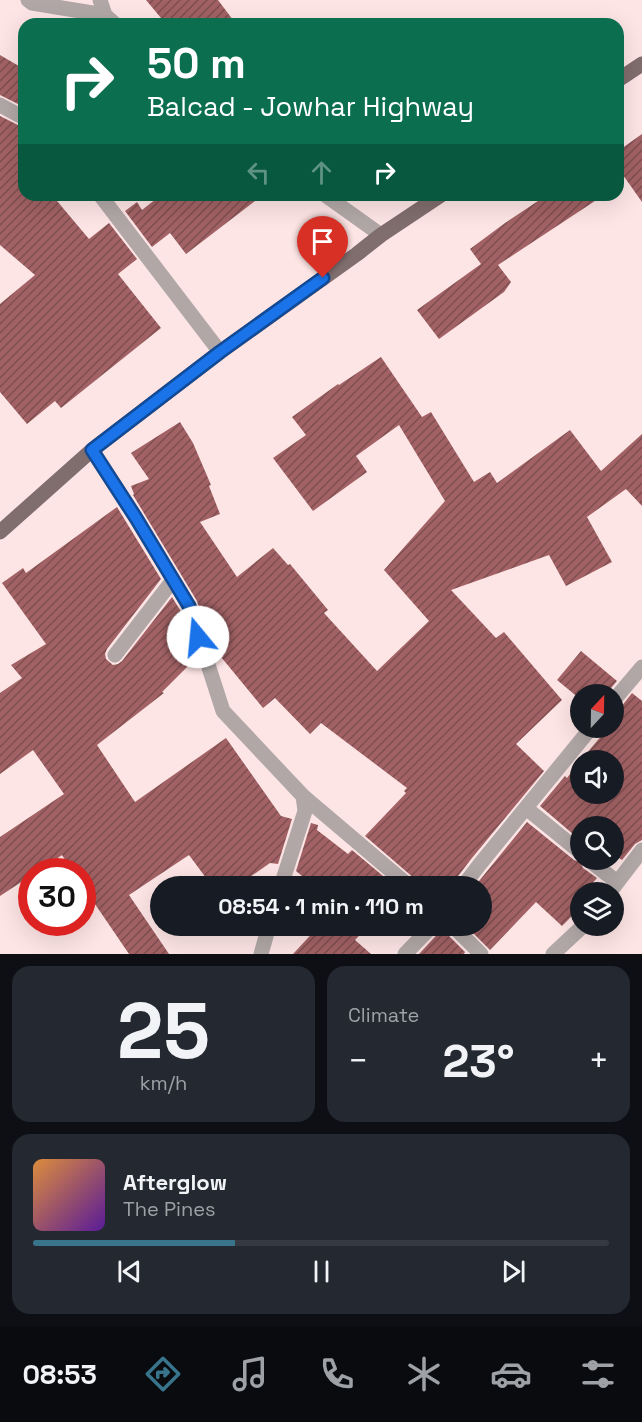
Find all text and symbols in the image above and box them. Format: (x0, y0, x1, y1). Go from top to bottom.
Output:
text: 50 m (147, 37, 246, 90)
icon: right (48, 42, 126, 120)
text: Balcad - Jowhar Highway (147, 89, 474, 124)
icon: left (242, 156, 275, 189)
icon: ahead (305, 156, 338, 189)
icon: right (368, 156, 401, 189)
pin (297, 216, 348, 278)
icon: arrive (306, 225, 339, 258)
position arrow (166, 605, 230, 669)
north arrow (570, 684, 624, 738)
map controls (570, 684, 624, 936)
button: sound (570, 750, 624, 804)
button: search (570, 816, 624, 870)
speed limit sign: 30 (18, 858, 96, 936)
button: layers (570, 882, 624, 936)
text: 08:54 · 1 min · 110 m (218, 892, 424, 920)
text: 25 (117, 981, 210, 1081)
text: Climate (348, 1002, 419, 1028)
text: 23° (443, 1033, 514, 1090)
text: − (348, 1040, 368, 1082)
text: + (589, 1040, 609, 1082)
text: km/h (140, 1070, 187, 1096)
text: Afterglow (123, 1168, 227, 1196)
text: The Pines (123, 1196, 216, 1222)
icon: previous (113, 1255, 146, 1288)
icon: pause (305, 1255, 338, 1288)
icon: next (497, 1255, 530, 1288)
icon: directions (142, 1353, 184, 1395)
icon: music (229, 1353, 271, 1395)
icon: phone (316, 1353, 358, 1395)
icon: climate (403, 1353, 445, 1395)
icon: car (490, 1353, 532, 1395)
icon: filters (577, 1353, 619, 1395)
text: 08:53 (23, 1357, 97, 1392)

